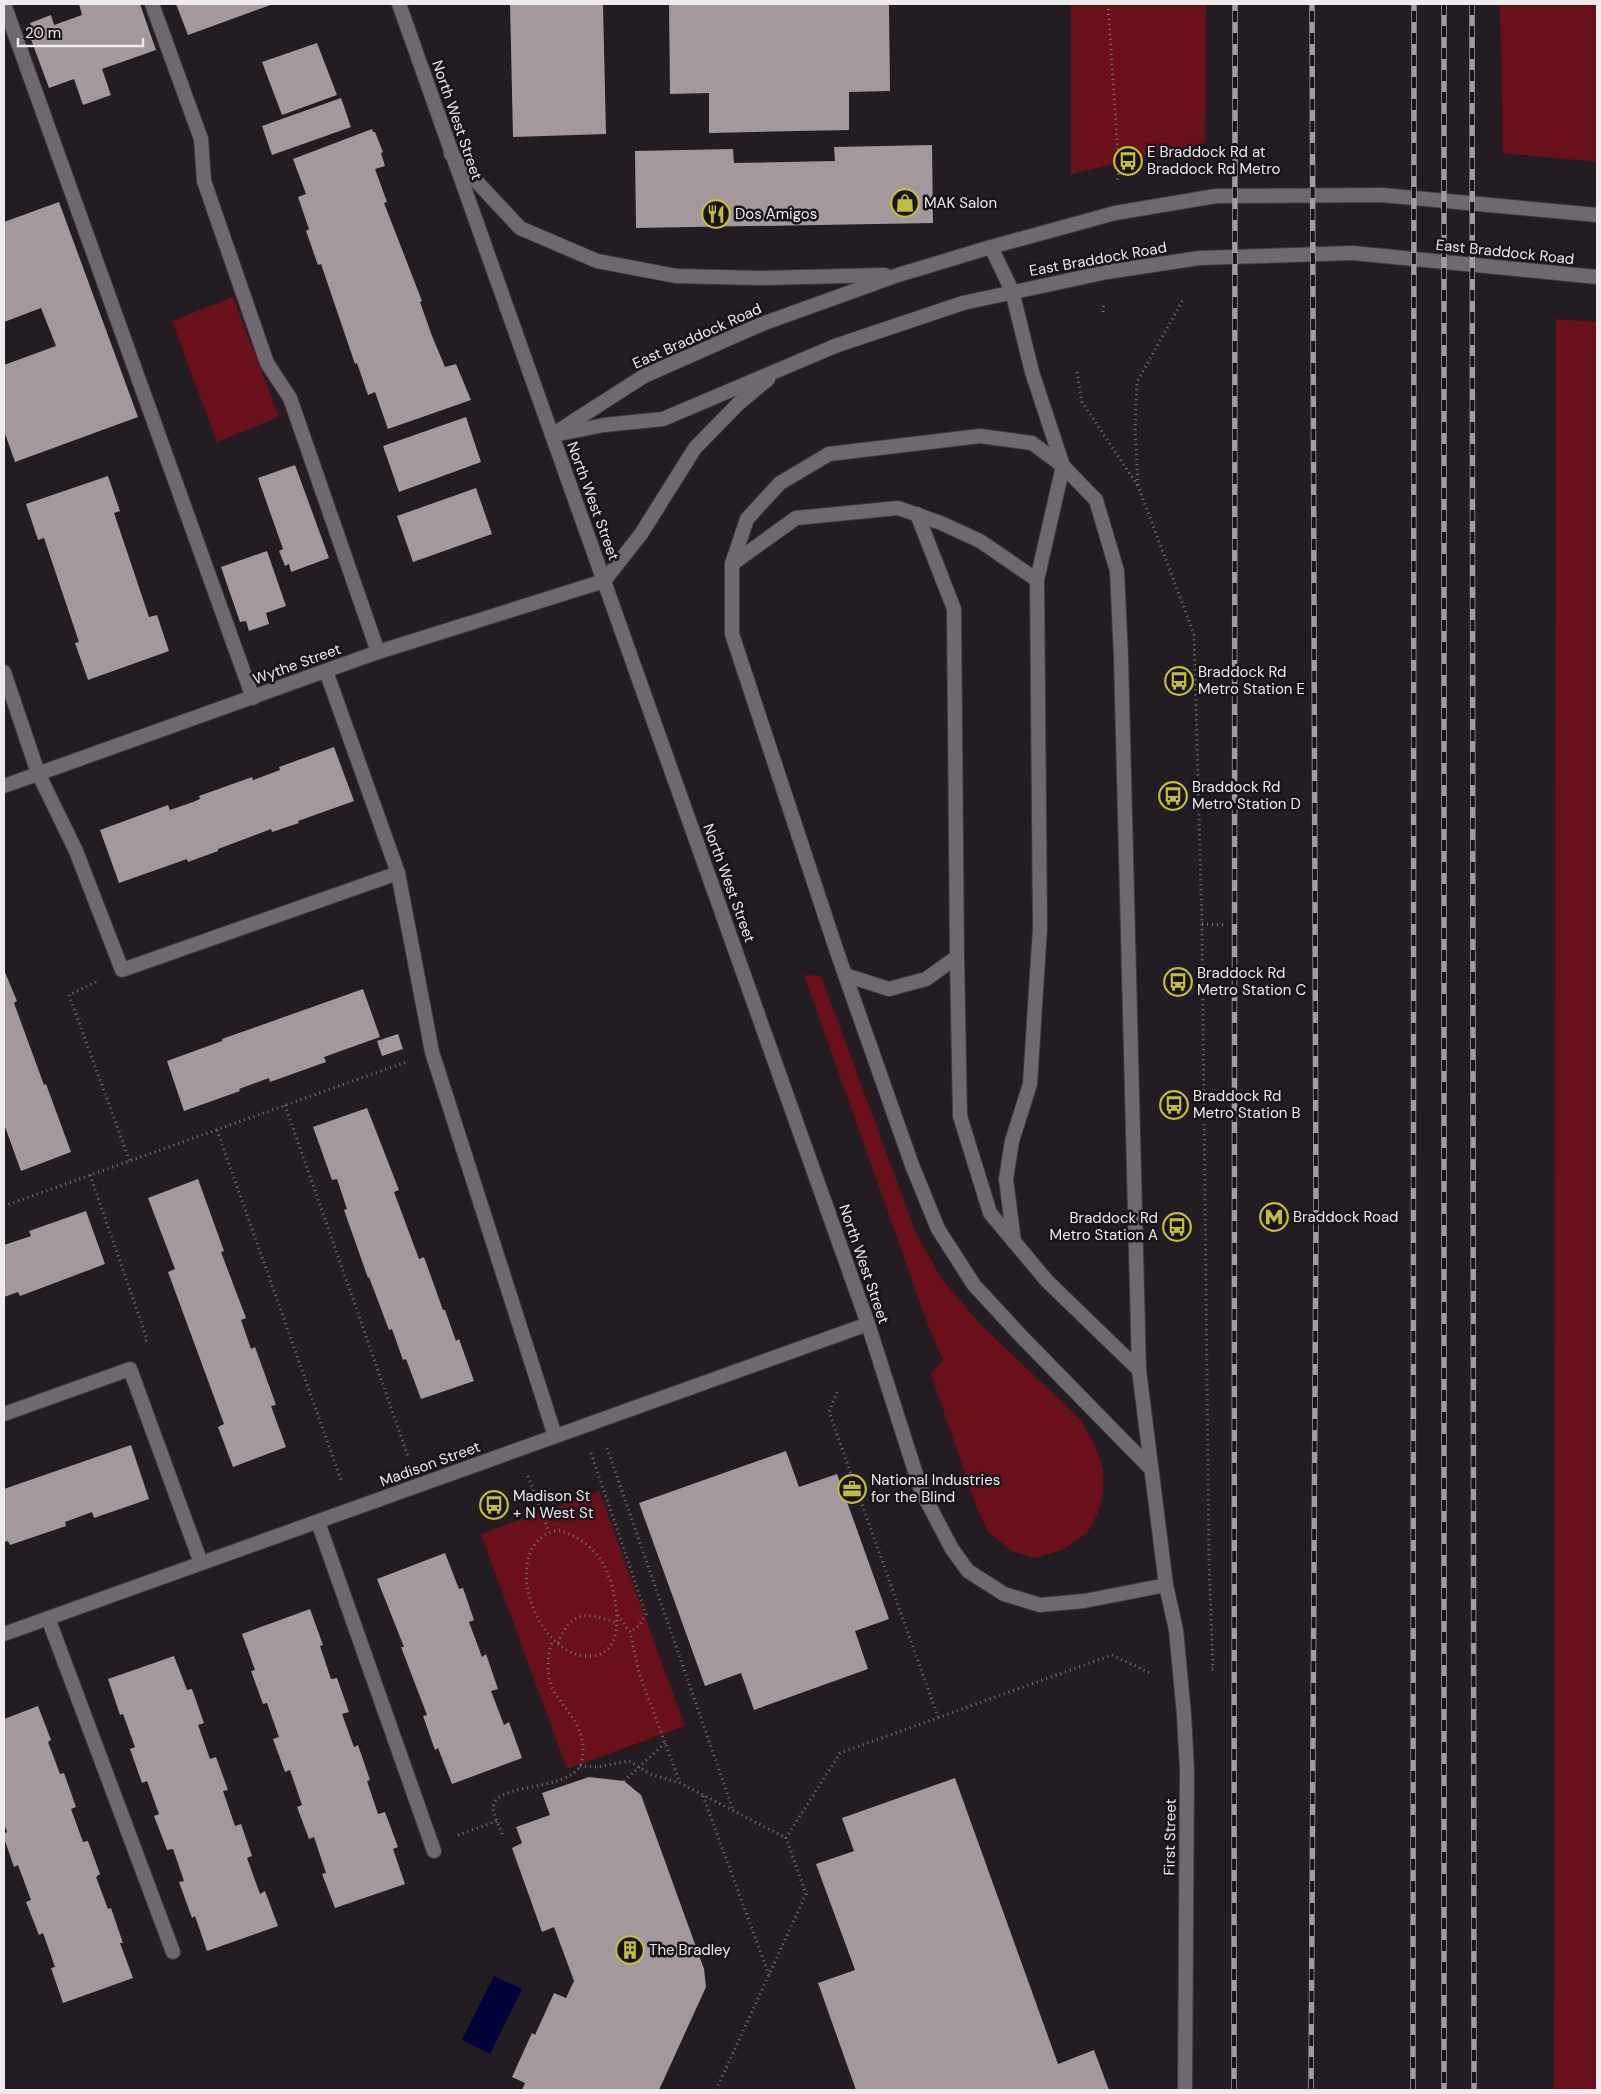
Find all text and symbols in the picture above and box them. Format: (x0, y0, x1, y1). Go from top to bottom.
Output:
scale bar (18, 15, 142, 47)
text: 20 m (25, 23, 61, 43)
street label: North West Street (427, 58, 487, 183)
place label: E Braddock Rd at Braddock Rd Metro (1147, 142, 1280, 179)
bus stop icon: E Braddock Rd at Braddock Rd Metro (1113, 146, 1143, 176)
shop icon: MAK Salon (890, 188, 920, 218)
place label: MAK Salon (924, 193, 997, 213)
restaurant icon: Dos Amigos (701, 199, 731, 229)
place label: Dos Amigos (735, 204, 817, 224)
street label: East Braddock Road (1435, 235, 1575, 269)
street label: East Braddock Road (1028, 237, 1168, 281)
street label: East Braddock Road (629, 299, 765, 373)
street label: North West Street (562, 439, 624, 563)
street label: Wythe Street (250, 639, 344, 689)
place label: Braddock Rd Metro Station E (1198, 662, 1305, 699)
bus stop icon: Braddock Rd Metro Station E (1164, 666, 1194, 696)
place label: Braddock Rd Metro Station D (1192, 777, 1301, 814)
bus stop icon: Braddock Rd Metro Station D (1158, 781, 1188, 811)
street label: North West Street (698, 821, 760, 945)
place label: Braddock Rd Metro Station C (1197, 963, 1306, 1000)
bus stop icon: Braddock Rd Metro Station C (1163, 967, 1193, 997)
place label: Braddock Rd Metro Station B (1193, 1086, 1300, 1123)
bus stop icon: Braddock Rd Metro Station B (1159, 1090, 1189, 1120)
street label: North West Street (834, 1202, 894, 1327)
metro station icon: Braddock Road (1259, 1202, 1289, 1232)
place label: Braddock Road (1293, 1207, 1399, 1227)
place label: Braddock Rd Metro Station A (1050, 1208, 1158, 1245)
bus stop icon: Braddock Rd Metro Station A (1162, 1212, 1192, 1242)
street label: Madison Street (377, 1437, 483, 1491)
place label: National Industries for the Blind (871, 1470, 1000, 1507)
office icon: National Industries for the Blind (837, 1474, 867, 1504)
place label: Madison St + N West St (513, 1486, 594, 1523)
bus stop icon: Madison St + N West St (479, 1490, 509, 1520)
street label: First Street (1159, 1798, 1181, 1876)
building icon: The Bradley (615, 1935, 645, 1965)
place label: The Bradley (649, 1940, 731, 1960)

